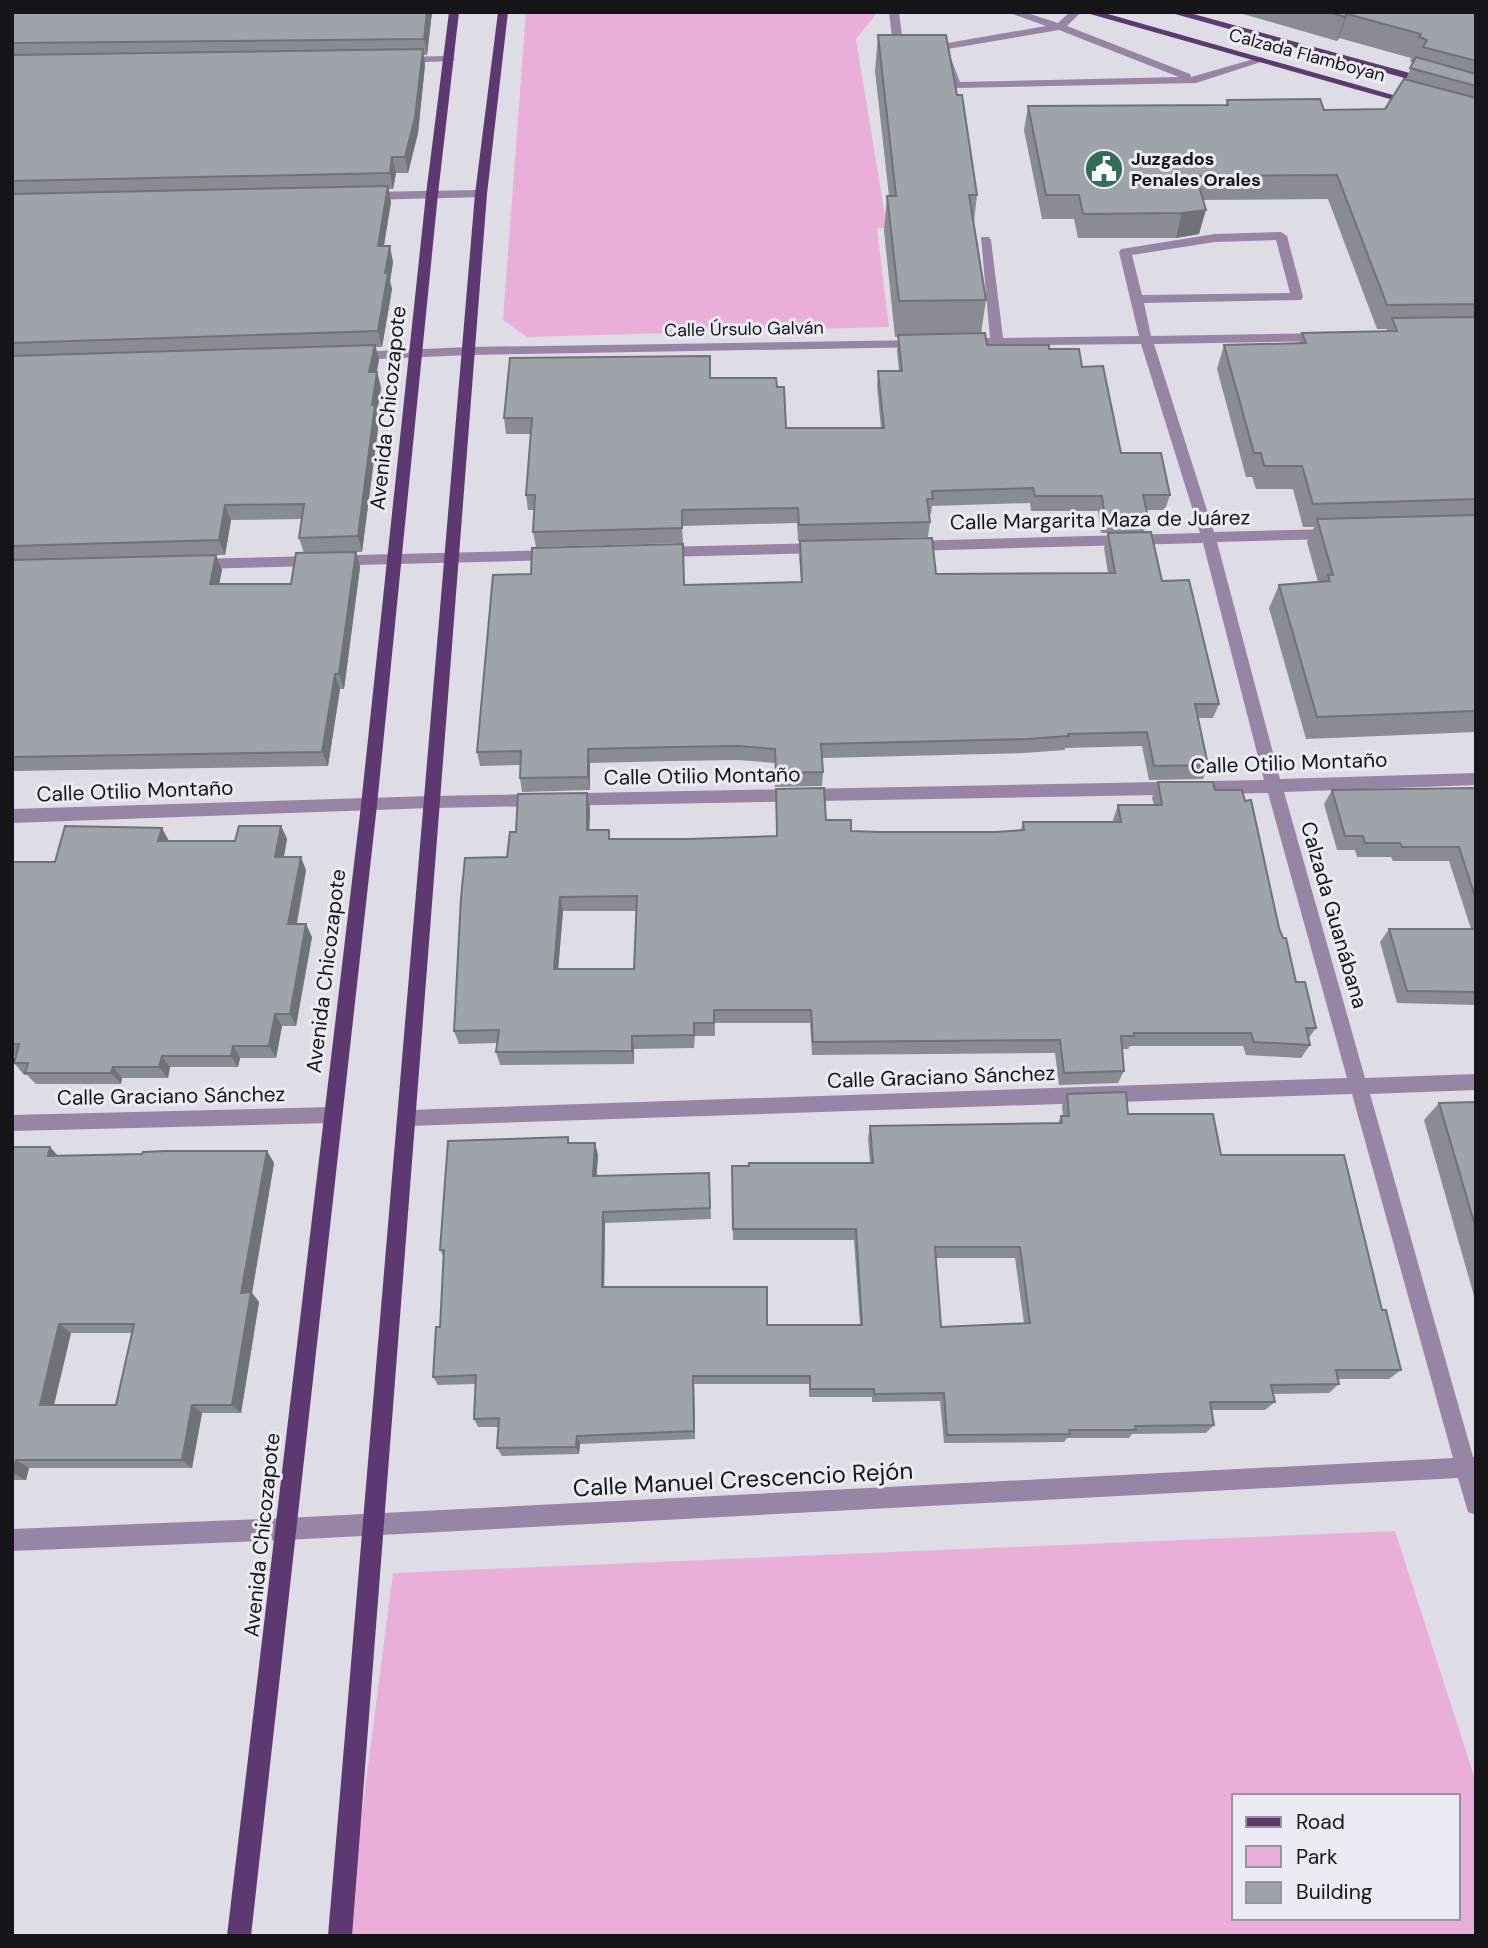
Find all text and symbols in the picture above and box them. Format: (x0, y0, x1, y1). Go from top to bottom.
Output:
street label: Calzada Flamboyan (1226, 23, 1388, 87)
place label: Juzgados Penales Orales (1131, 147, 1261, 192)
public building icon: Juzgados Penales Orales (1083, 148, 1125, 190)
street label: Avenida Chicozapote (363, 304, 413, 512)
street label: Calle Úrsulo Galván (664, 316, 824, 342)
street label: Calle Margarita Maza de Juárez (950, 503, 1250, 537)
street label: Calle Otilio Montaño (1190, 746, 1388, 780)
street label: Calle Otilio Montaño (603, 760, 801, 792)
street label: Calle Otilio Montaño (36, 774, 234, 808)
street label: Calzada Guanábana (1294, 818, 1374, 1012)
street label: Avenida Chicozapote (300, 867, 352, 1075)
street label: Calle Graciano Sánchez (826, 1059, 1056, 1095)
street label: Calle Graciano Sánchez (57, 1080, 285, 1112)
street label: Avenida Chicozapote (237, 1431, 287, 1639)
street label: Calle Manuel Crescencio Rejón (572, 1455, 914, 1503)
legend (1232, 1794, 1460, 1920)
text: Road (1296, 1808, 1345, 1836)
text: Park (1296, 1843, 1338, 1871)
text: Building (1296, 1878, 1373, 1906)

